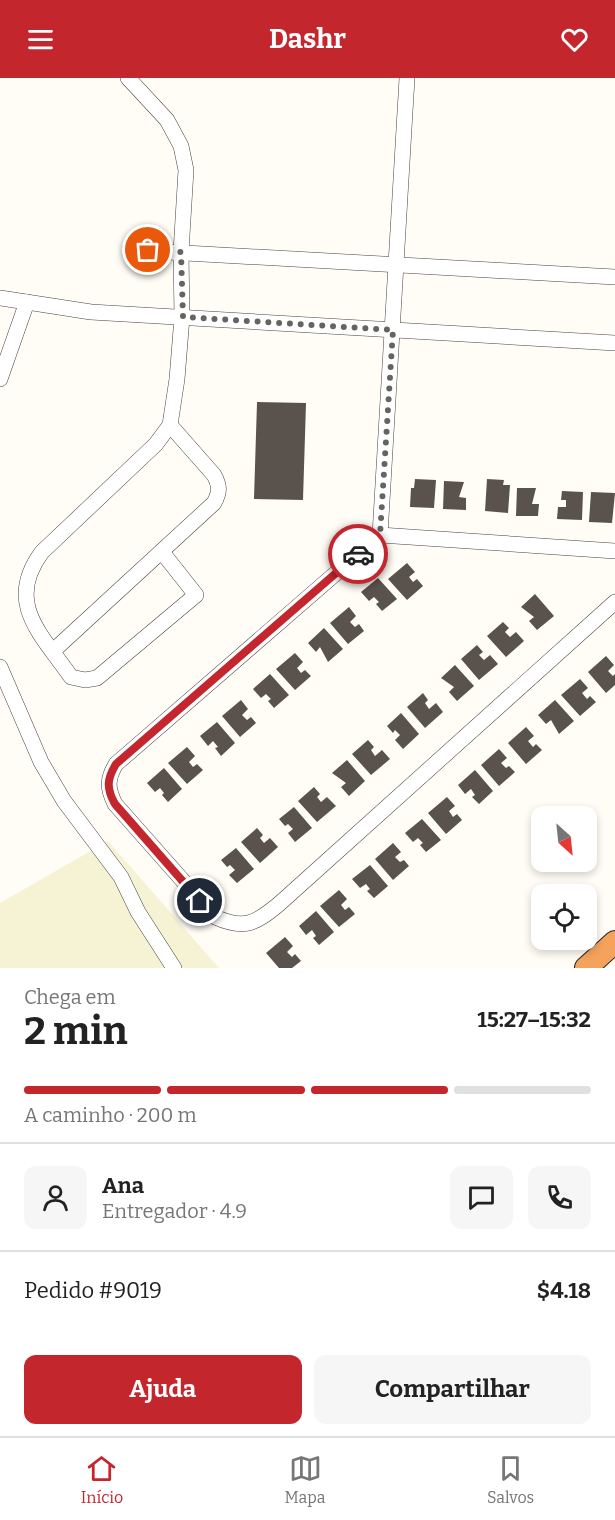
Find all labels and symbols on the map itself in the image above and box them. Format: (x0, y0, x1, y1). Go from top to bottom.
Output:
pin (122, 224, 173, 275)
courier (328, 524, 388, 584)
north arrow (531, 806, 597, 872)
pin (174, 875, 225, 926)

